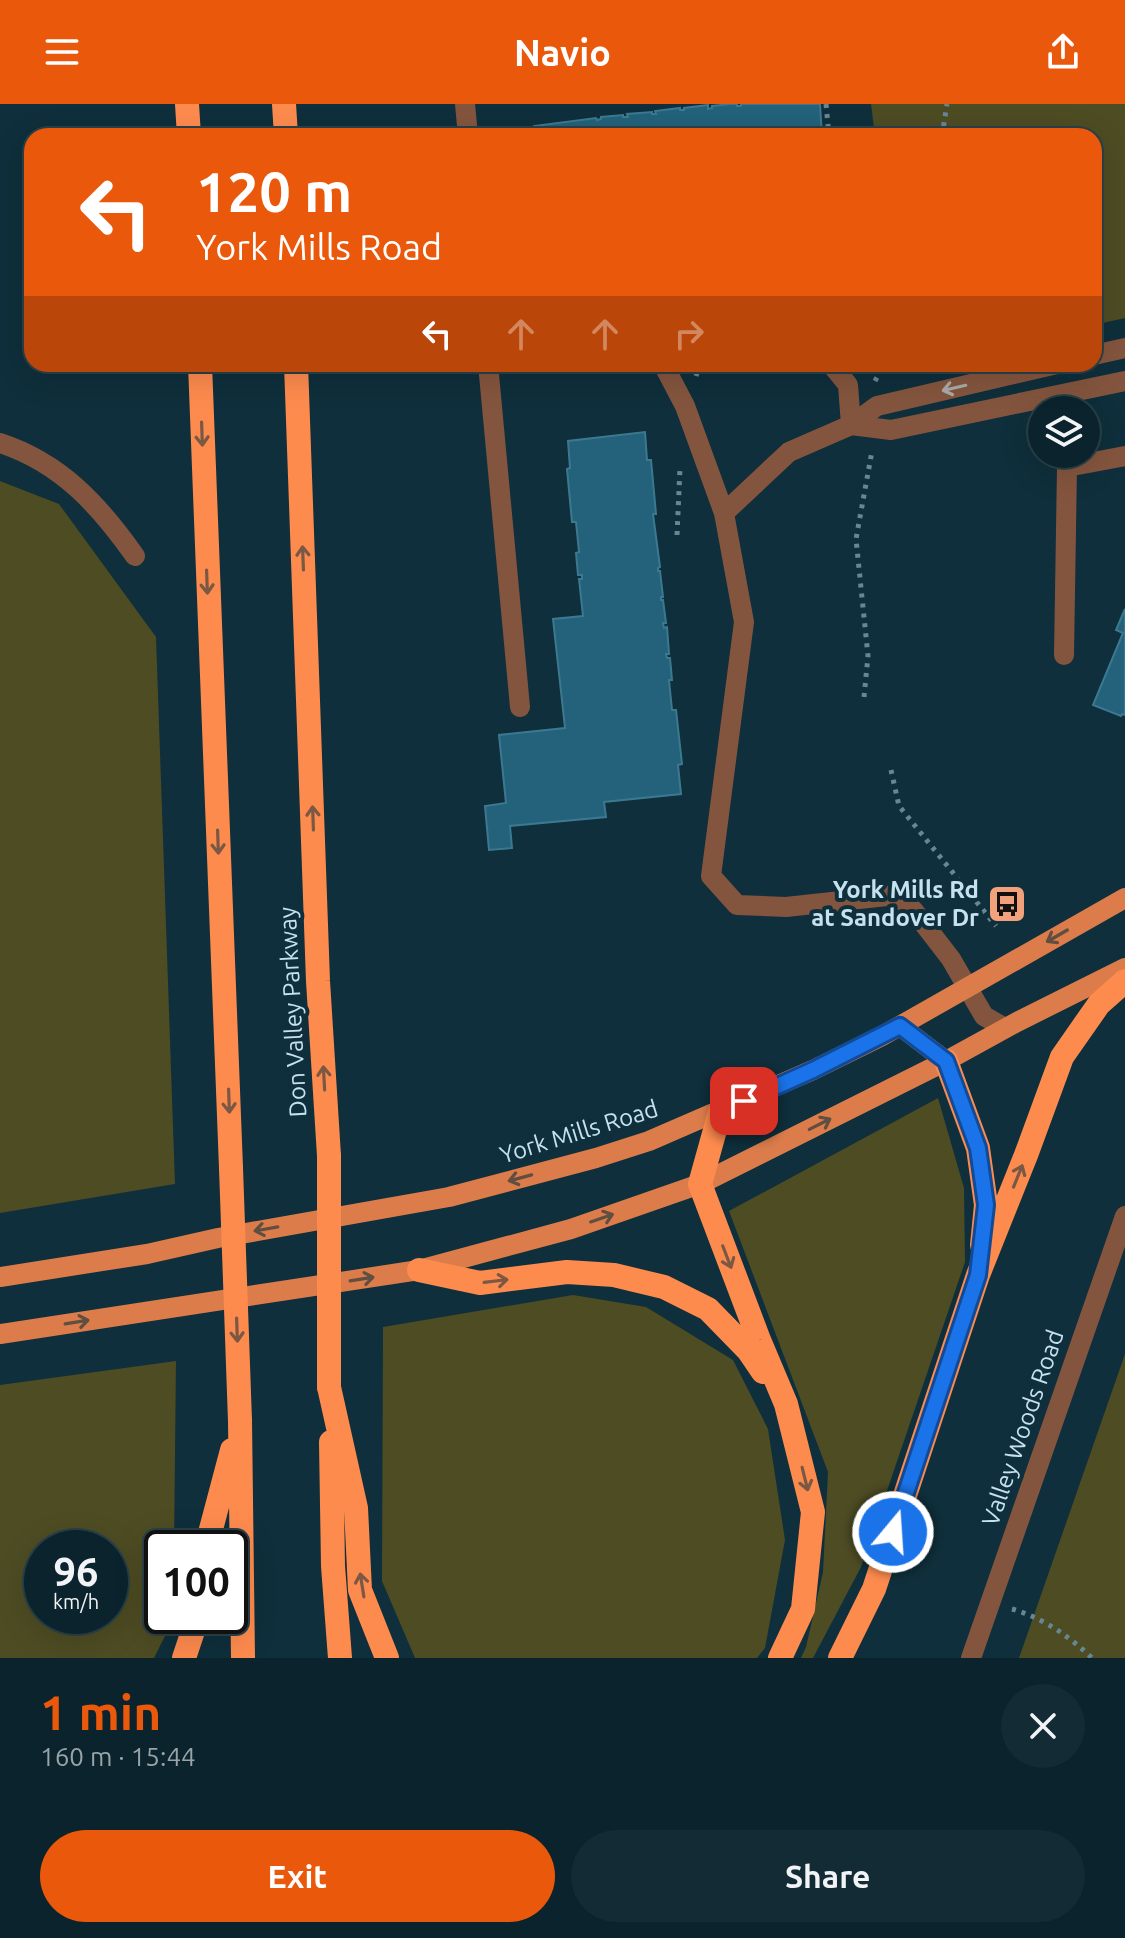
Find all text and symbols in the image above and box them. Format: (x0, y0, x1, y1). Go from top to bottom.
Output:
icon: menu (40, 30, 84, 74)
icon: share (1041, 30, 1085, 74)
text: Navio (514, 32, 611, 73)
icon: left (64, 160, 168, 264)
text: 120 m (196, 160, 352, 223)
text: York Mills Road (196, 226, 442, 267)
icon: left (415, 312, 459, 356)
icon: ahead (499, 312, 543, 356)
icon: ahead (583, 312, 627, 356)
icon: right (667, 312, 711, 356)
one-way arrow (941, 381, 967, 396)
map controls (1028, 396, 1100, 468)
button: layers (1028, 396, 1100, 468)
one-way arrow (194, 420, 210, 447)
one-way arrow (296, 545, 311, 572)
one-way arrow (200, 568, 215, 595)
one-way arrow (305, 805, 320, 832)
one-way arrow (211, 828, 226, 855)
place label: York Mills Rd at Sandover Dr (811, 876, 979, 931)
bus stop icon: York Mills Rd at Sandover Dr (986, 883, 1028, 925)
street label: Don Valley Parkway (273, 906, 311, 1118)
one-way arrow (1046, 929, 1069, 945)
one-way arrow (316, 1065, 331, 1092)
pin (710, 1067, 778, 1135)
icon: arrive (722, 1079, 766, 1123)
one-way arrow (221, 1087, 236, 1114)
street label: York Mills Road (496, 1095, 661, 1168)
one-way arrow (807, 1116, 831, 1131)
one-way arrow (1011, 1164, 1026, 1189)
one-way arrow (508, 1172, 534, 1187)
one-way arrow (589, 1210, 613, 1224)
one-way arrow (253, 1223, 279, 1238)
one-way arrow (721, 1244, 735, 1269)
one-way arrow (349, 1271, 374, 1286)
one-way arrow (483, 1273, 508, 1288)
one-way arrow (64, 1313, 89, 1328)
one-way arrow (230, 1316, 245, 1343)
street label: Valley Woods Road (976, 1326, 1069, 1529)
one-way arrow (798, 1466, 813, 1492)
position arrow (851, 1490, 935, 1574)
speed limit sign: 100 (144, 1530, 248, 1634)
text: 96 (53, 1549, 99, 1594)
one-way arrow (353, 1572, 368, 1598)
text: km/h (53, 1590, 99, 1613)
button: close (1001, 1684, 1085, 1768)
text: 1 min (40, 1685, 161, 1739)
text: 160 m · 15:44 (40, 1742, 196, 1771)
button: Exit (40, 1830, 555, 1922)
button: Share (571, 1830, 1085, 1922)

